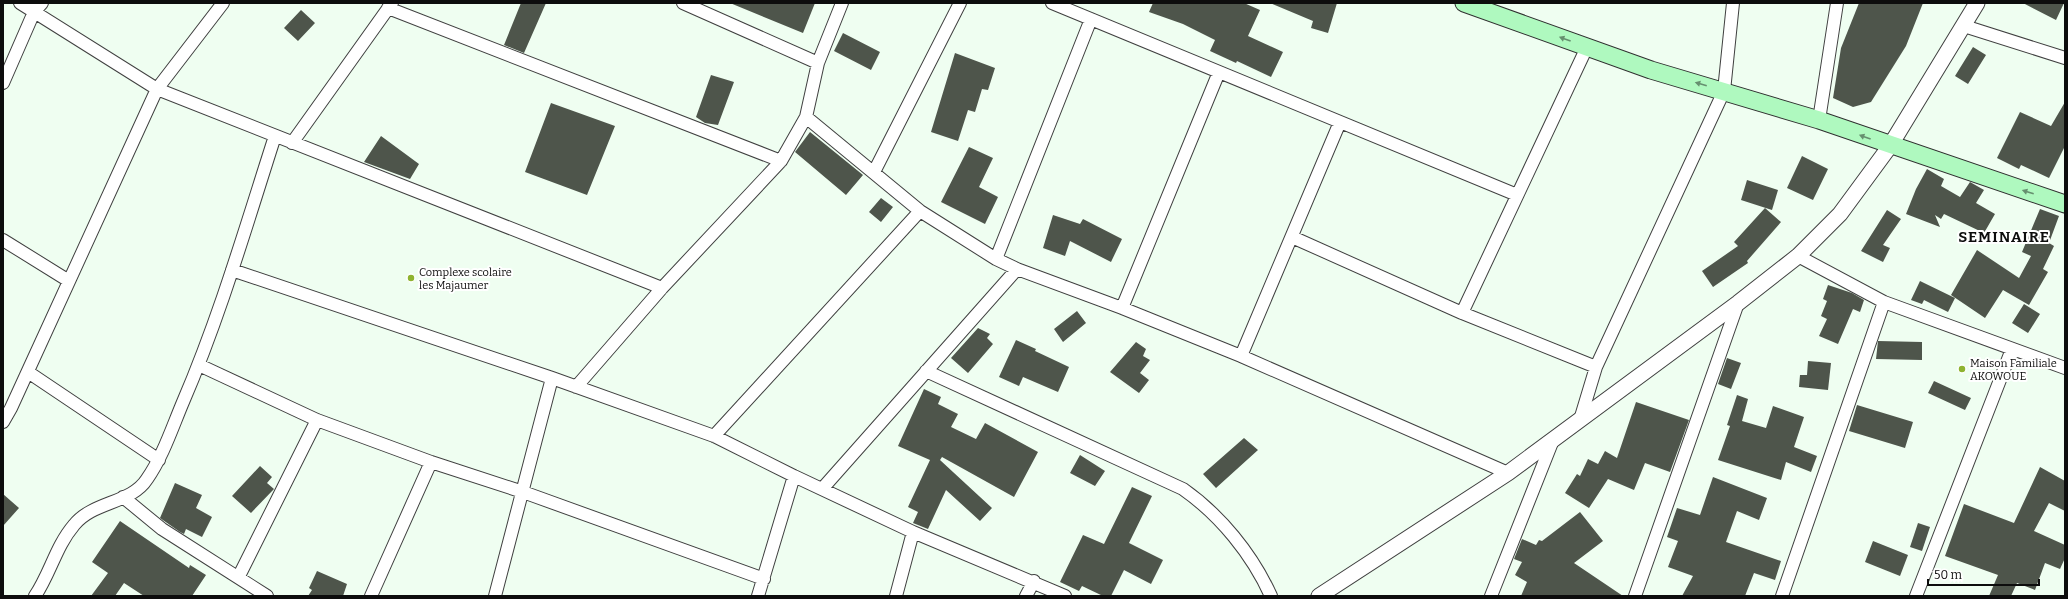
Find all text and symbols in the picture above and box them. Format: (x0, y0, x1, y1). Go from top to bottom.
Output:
one-way arrow (1558, 36, 1570, 42)
one-way arrow (1695, 81, 1707, 87)
one-way arrow (1859, 133, 1871, 139)
one-way arrow (2022, 189, 2034, 195)
district label: SEMINAIRE (1958, 228, 2050, 246)
place label: Complexe scolaire les Majaumer (419, 266, 512, 292)
marker: Complexe scolaire les Majaumer (406, 273, 416, 283)
place label: Maison Familiale AKOWOUE (1970, 357, 2057, 383)
marker: Maison Familiale AKOWOUE (1957, 364, 1967, 374)
scale bar (1928, 561, 2039, 587)
text: 50 m (1934, 568, 1963, 582)

